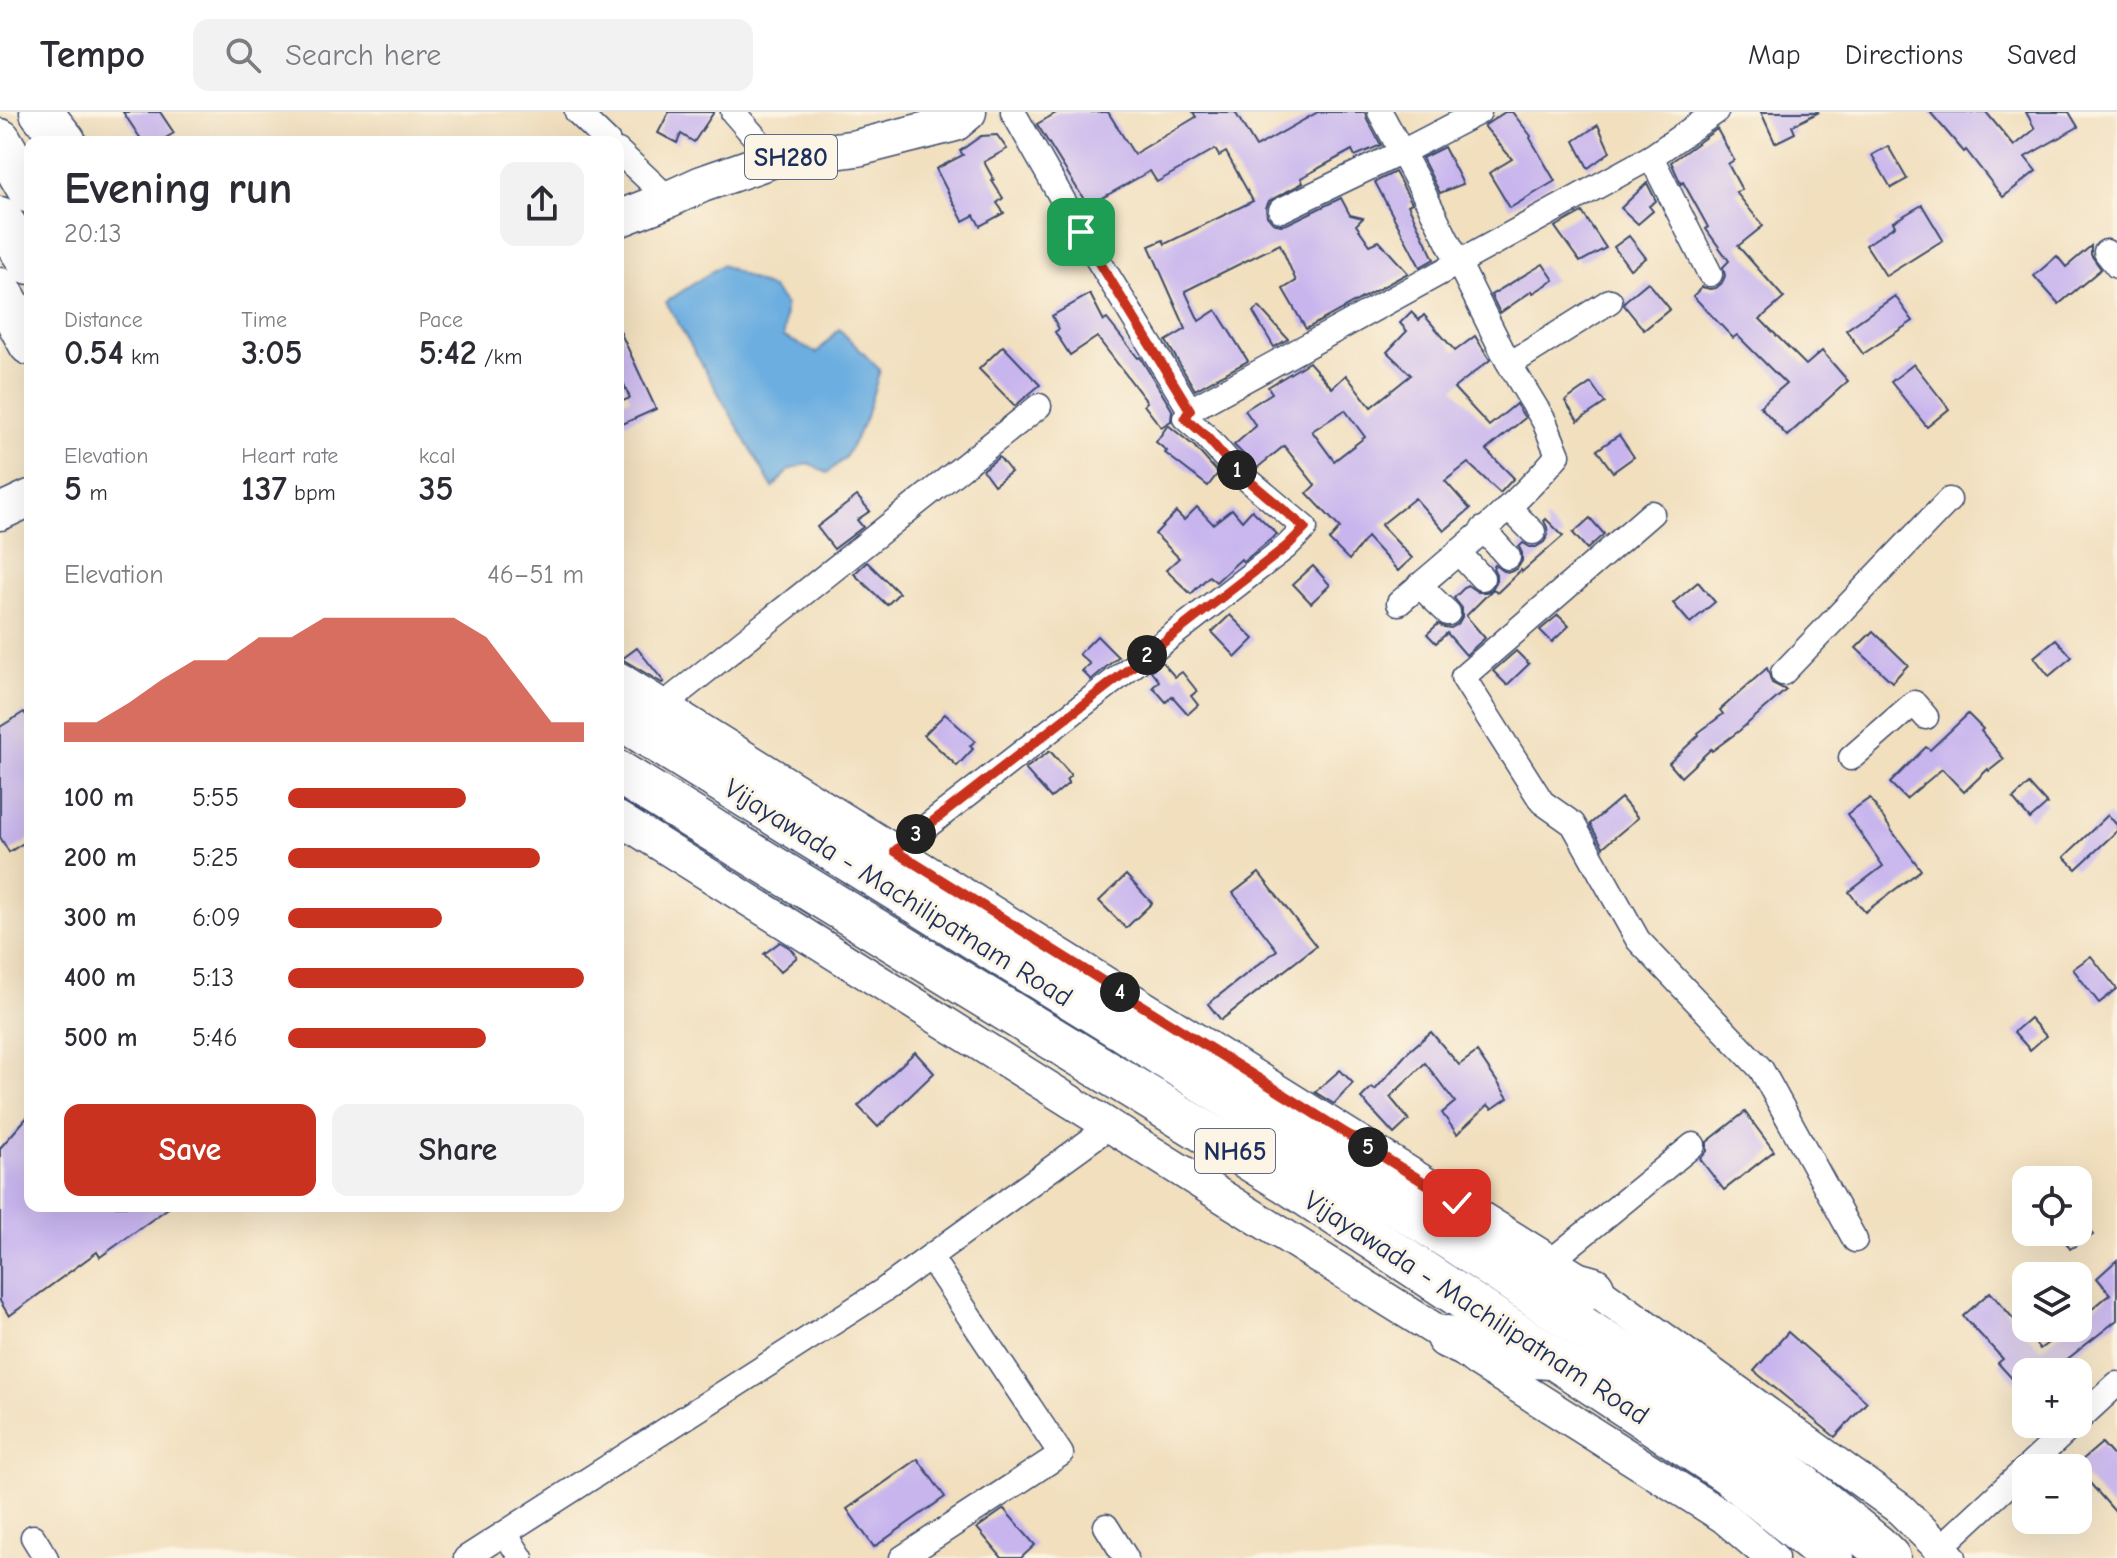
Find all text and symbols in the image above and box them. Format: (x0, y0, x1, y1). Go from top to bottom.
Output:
search box (193, 19, 753, 91)
text: Tempo (40, 33, 145, 77)
icon: search (221, 33, 265, 77)
text: Search here (285, 38, 441, 73)
text: Map (1748, 39, 1801, 71)
text: Directions (1845, 39, 1963, 71)
text: Saved (2007, 39, 2077, 71)
road number: SH280 (745, 135, 837, 179)
button: share (500, 162, 584, 246)
text: Evening run (64, 163, 292, 214)
pin (1047, 198, 1115, 266)
icon: arrive (1059, 210, 1103, 254)
text: 20:13 (64, 219, 122, 249)
text: Distance (64, 307, 143, 333)
text: Time (241, 307, 287, 333)
text: Pace (419, 307, 463, 333)
text: 0.54 (64, 333, 124, 373)
text: 3:05 (241, 333, 303, 373)
text: 5:42 (419, 333, 477, 373)
text: km (124, 344, 160, 370)
text: /km (477, 344, 522, 370)
text: Elevation (64, 443, 148, 469)
text: Heart rate (241, 443, 338, 469)
text: kcal (419, 443, 456, 469)
pin: 1 (1217, 450, 1257, 490)
text: 1 (1233, 457, 1241, 483)
text: 5 (64, 469, 82, 509)
text: 137 (241, 469, 287, 509)
text: 35 (419, 469, 453, 509)
text: m (82, 480, 108, 506)
text: bpm (287, 480, 336, 506)
text: Elevation (64, 560, 164, 590)
text: 46–51 m (487, 560, 584, 590)
pin: 2 (1127, 635, 1167, 675)
text: 2 (1142, 642, 1152, 668)
street label: Vijayawada - Machilipatnam Road (719, 772, 1078, 1014)
text: 100 m (64, 783, 134, 813)
text: 5:55 (192, 783, 239, 813)
pin: 3 (896, 814, 936, 854)
text: 3 (911, 821, 921, 847)
text: 200 m (64, 843, 137, 873)
text: 5:25 (192, 843, 239, 873)
text: 300 m (64, 903, 137, 933)
text: 6:09 (192, 903, 240, 933)
text: 400 m (64, 963, 136, 993)
text: 5:13 (192, 963, 234, 993)
pin: 4 (1100, 972, 1140, 1012)
text: 4 (1115, 979, 1125, 1005)
text: 500 m (64, 1023, 138, 1053)
text: 5:46 (192, 1023, 237, 1053)
button: Save (64, 1104, 316, 1196)
button: Share (332, 1104, 584, 1196)
pin: 5 (1348, 1127, 1388, 1167)
road number: NH65 (1195, 1129, 1275, 1173)
text: 5 (1362, 1134, 1374, 1160)
map controls (2012, 1166, 2092, 1534)
button: locate (2012, 1166, 2092, 1246)
pin (1423, 1169, 1491, 1237)
icon: check (1435, 1181, 1479, 1225)
street label: Vijayawada - Machilipatnam Road (1298, 1184, 1655, 1431)
button: layers (2012, 1262, 2092, 1342)
button: + (2012, 1358, 2092, 1438)
button: − (2012, 1454, 2092, 1534)

